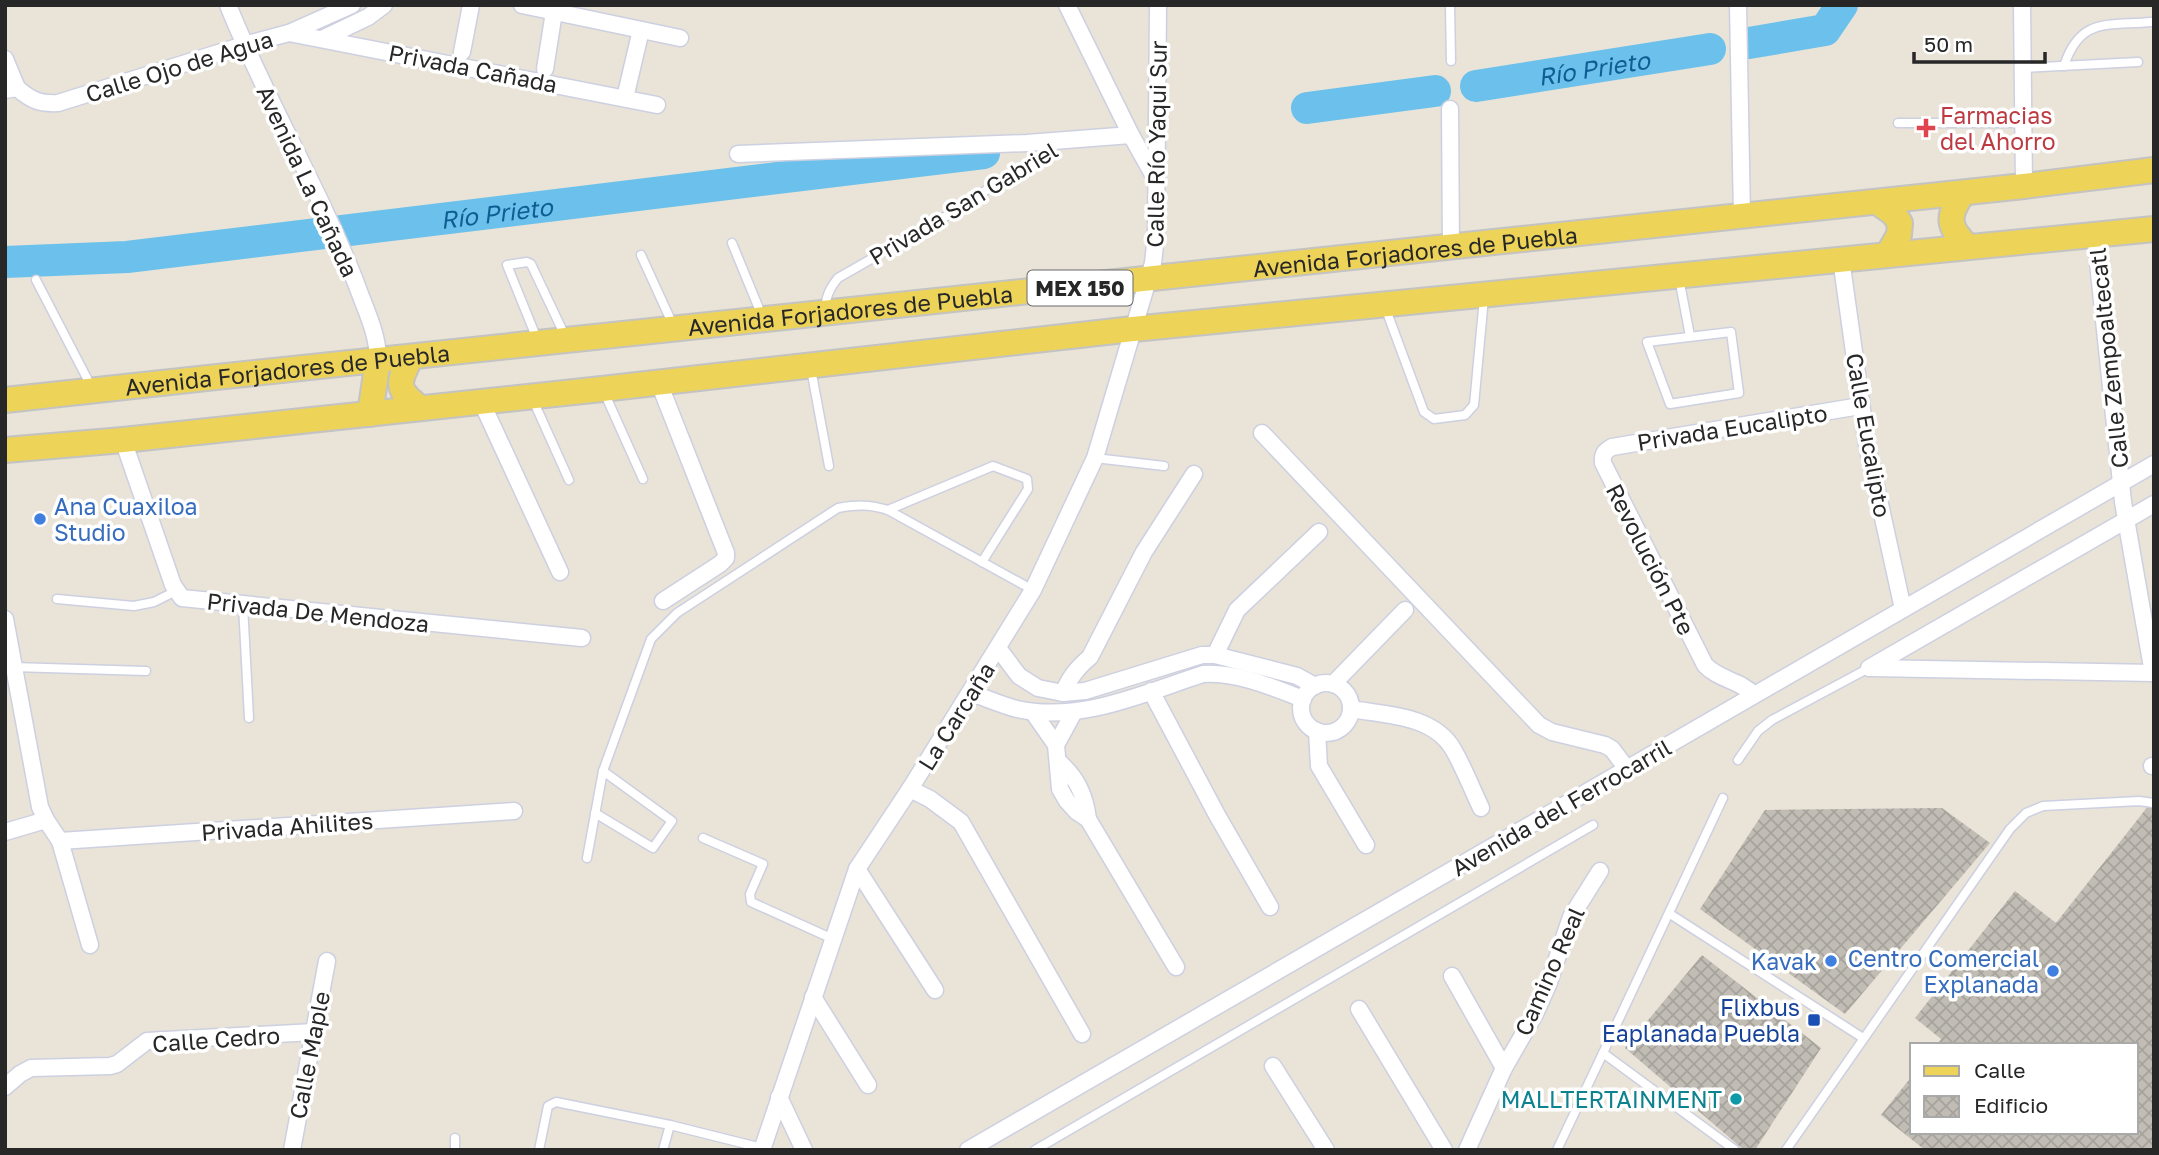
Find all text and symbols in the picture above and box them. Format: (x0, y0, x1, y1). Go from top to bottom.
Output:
scale bar (1914, 21, 2045, 65)
street label: Calle Ojo de Agua (82, 24, 276, 108)
text: 50 m (1924, 31, 1973, 57)
street label: Privada Cañada (386, 38, 560, 98)
street label: Calle Río Yaqui Sur (1140, 40, 1172, 248)
water label: Río Prieto (1536, 44, 1653, 91)
street label: Avenida La Cañada (251, 81, 365, 281)
place label: Farmacias del Ahorro (1940, 101, 2055, 155)
marker: Farmacias del Ahorro (1918, 120, 1934, 136)
street label: Privada San Gabriel (864, 136, 1062, 270)
water label: Río Prieto (439, 191, 555, 233)
street label: Avenida Forjadores de Puebla (1251, 220, 1579, 282)
street label: Calle Zempoaltecatl (2083, 246, 2133, 470)
road number: MEX 150 (1028, 270, 1132, 306)
street label: Avenida Forjadores de Puebla (686, 279, 1014, 341)
street label: Avenida Forjadores de Puebla (123, 338, 451, 401)
street label: Calle Eucalipto (1841, 351, 1897, 519)
street label: Privada Eucalipto (1635, 398, 1829, 456)
street label: Revolución Pte (1601, 479, 1701, 639)
place label: Ana Cuaxiloa Studio (54, 492, 198, 546)
marker: Ana Cuaxiloa Studio (32, 511, 48, 527)
street label: Privada De Mendoza (205, 586, 431, 638)
street label: La Carcaña (912, 657, 1000, 775)
street label: Avenida del Ferrocarril (1446, 733, 1676, 881)
street label: Privada Ahilites (200, 806, 374, 846)
street label: Camino Real (1508, 902, 1590, 1040)
place label: Centro Comercial Explanada (1848, 944, 2039, 998)
place label: Kavak (1751, 947, 1817, 975)
marker: Kavak (1823, 953, 1839, 969)
marker: Centro Comercial Explanada (2045, 963, 2061, 979)
street label: Calle Maple (283, 989, 335, 1121)
place label: Flixbus Eaplanada Puebla (1602, 993, 1800, 1047)
marker: Flixbus Eaplanada Puebla (1806, 1012, 1822, 1028)
street label: Calle Cedro (151, 1021, 281, 1057)
legend (1910, 1043, 2138, 1134)
text: Calle (1974, 1057, 2026, 1083)
place label: MALLTERTAINMENT (1501, 1085, 1722, 1113)
marker: MALLTERTAINMENT (1728, 1091, 1744, 1107)
text: Edificio (1974, 1092, 2048, 1118)

